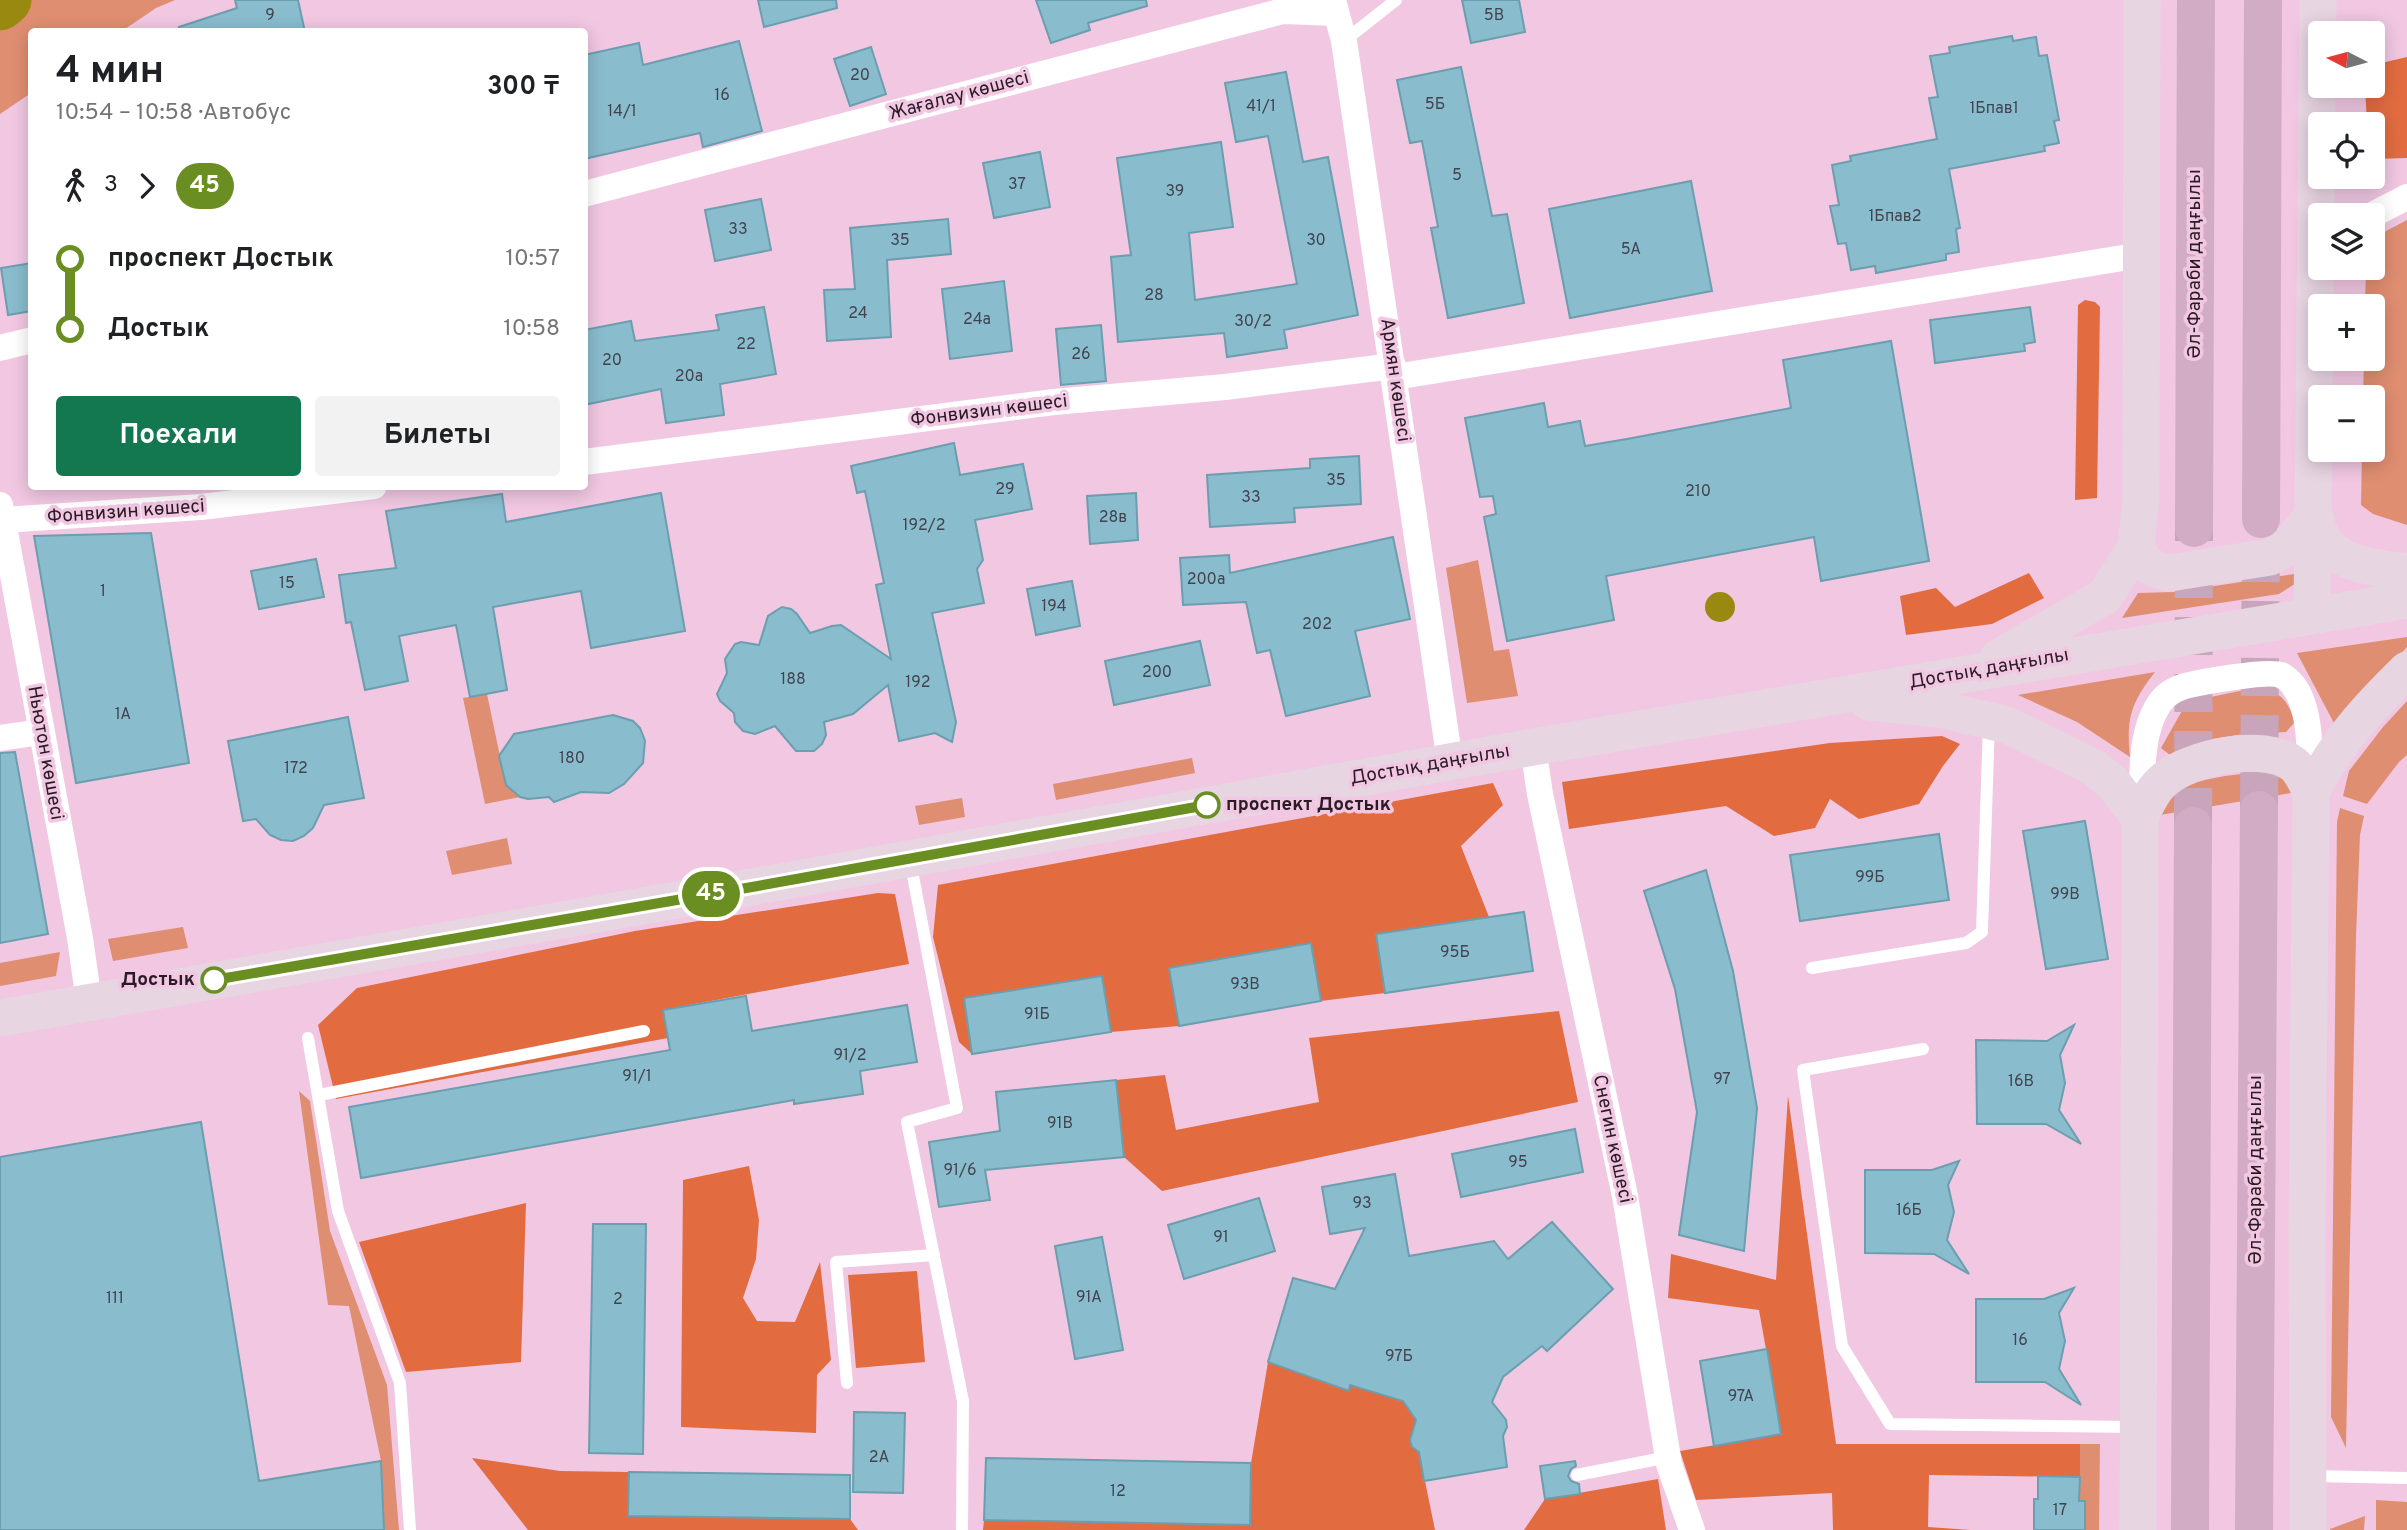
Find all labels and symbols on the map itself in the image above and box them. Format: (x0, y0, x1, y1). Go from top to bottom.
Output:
house number: 9 (265, 6, 275, 26)
house number: 5В (1484, 6, 1504, 26)
north arrow (2308, 21, 2385, 98)
house number: 20 (850, 66, 870, 86)
street label: Жағалау көшесі (886, 66, 1032, 126)
house number: 16 (714, 86, 730, 106)
house number: 5Б (1425, 95, 1445, 115)
house number: 41/1 (1246, 97, 1276, 117)
house number: 1Бпав1 (1969, 99, 2019, 119)
house number: 14/1 (607, 102, 637, 122)
house number: 5 (1452, 166, 1462, 186)
street label: Әл-Фараби даңғылы (2183, 169, 2207, 359)
house number: 37 (1008, 175, 1026, 195)
house number: 39 (1166, 182, 1184, 202)
house number: 1Бпав2 (1868, 207, 1922, 227)
house number: 33 (728, 220, 748, 240)
house number: 35 (890, 231, 910, 251)
house number: 30 (1306, 231, 1326, 251)
house number: 5А (1621, 240, 1641, 260)
house number: 28 (1144, 286, 1164, 306)
house number: 24 (848, 304, 868, 324)
house number: 24а (963, 310, 991, 330)
house number: 30/2 (1234, 312, 1272, 332)
street label: Армян көшесі (1374, 317, 1416, 443)
house number: 22 (736, 335, 756, 355)
house number: 26 (1071, 345, 1091, 365)
house number: 20 (602, 351, 622, 371)
house number: 20а (675, 367, 703, 387)
street label: Фонвизин көшесі (909, 389, 1069, 433)
house number: 35 (1326, 471, 1346, 491)
house number: 29 (995, 480, 1015, 500)
house number: 210 (1685, 482, 1711, 502)
house number: 33 (1241, 488, 1261, 508)
street label: Фонвизин көшесі (46, 495, 206, 529)
house number: 28в (1099, 508, 1127, 528)
house number: 192/2 (903, 516, 945, 536)
house number: 200а (1187, 570, 1225, 590)
house number: 15 (279, 574, 295, 594)
house number: 1 (100, 582, 106, 602)
house number: 194 (1041, 597, 1067, 617)
house number: 202 (1302, 615, 1332, 635)
street label: Достық даңғылы (1907, 643, 2071, 695)
house number: 200 (1142, 663, 1172, 683)
house number: 188 (780, 670, 806, 690)
house number: 192 (905, 673, 931, 693)
street label: Ньютон көшесі (21, 684, 69, 822)
house number: 1А (115, 705, 131, 725)
street label: Достық даңғылы (1348, 739, 1512, 791)
house number: 180 (559, 749, 585, 769)
house number: 172 (284, 759, 308, 779)
marker: проспект Достык (1194, 792, 1220, 818)
place label: проспект Достык (1226, 793, 1391, 817)
house number: 99Б (1855, 868, 1885, 888)
line badge: 45 (680, 871, 742, 917)
house number: 99В (2050, 885, 2080, 905)
house number: 95Б (1440, 943, 1470, 963)
marker: Достык (201, 967, 227, 993)
place label: Достык (121, 968, 195, 992)
house number: 93В (1230, 975, 1260, 995)
house number: 91Б (1024, 1005, 1050, 1025)
house number: 91/2 (833, 1046, 867, 1066)
house number: 91/1 (622, 1067, 652, 1087)
house number: 97 (1713, 1070, 1731, 1090)
house number: 16В (2008, 1072, 2034, 1092)
street label: Снегин көшесі (1587, 1073, 1637, 1205)
street label: Әл-Фараби даңғылы (2244, 1075, 2268, 1265)
house number: 91В (1047, 1114, 1073, 1134)
house number: 95 (1508, 1153, 1528, 1173)
house number: 91/6 (944, 1161, 976, 1181)
house number: 93 (1352, 1194, 1372, 1214)
house number: 16Б (1896, 1201, 1922, 1221)
house number: 91 (1213, 1228, 1229, 1248)
house number: 91А (1076, 1288, 1102, 1308)
house number: 111 (106, 1289, 124, 1309)
house number: 2 (613, 1290, 623, 1310)
house number: 16 (2012, 1331, 2028, 1351)
house number: 97Б (1385, 1347, 1413, 1367)
house number: 97А (1728, 1387, 1754, 1407)
house number: 2А (869, 1448, 889, 1468)
house number: 12 (1110, 1482, 1126, 1502)
house number: 17 (2053, 1501, 2067, 1521)

